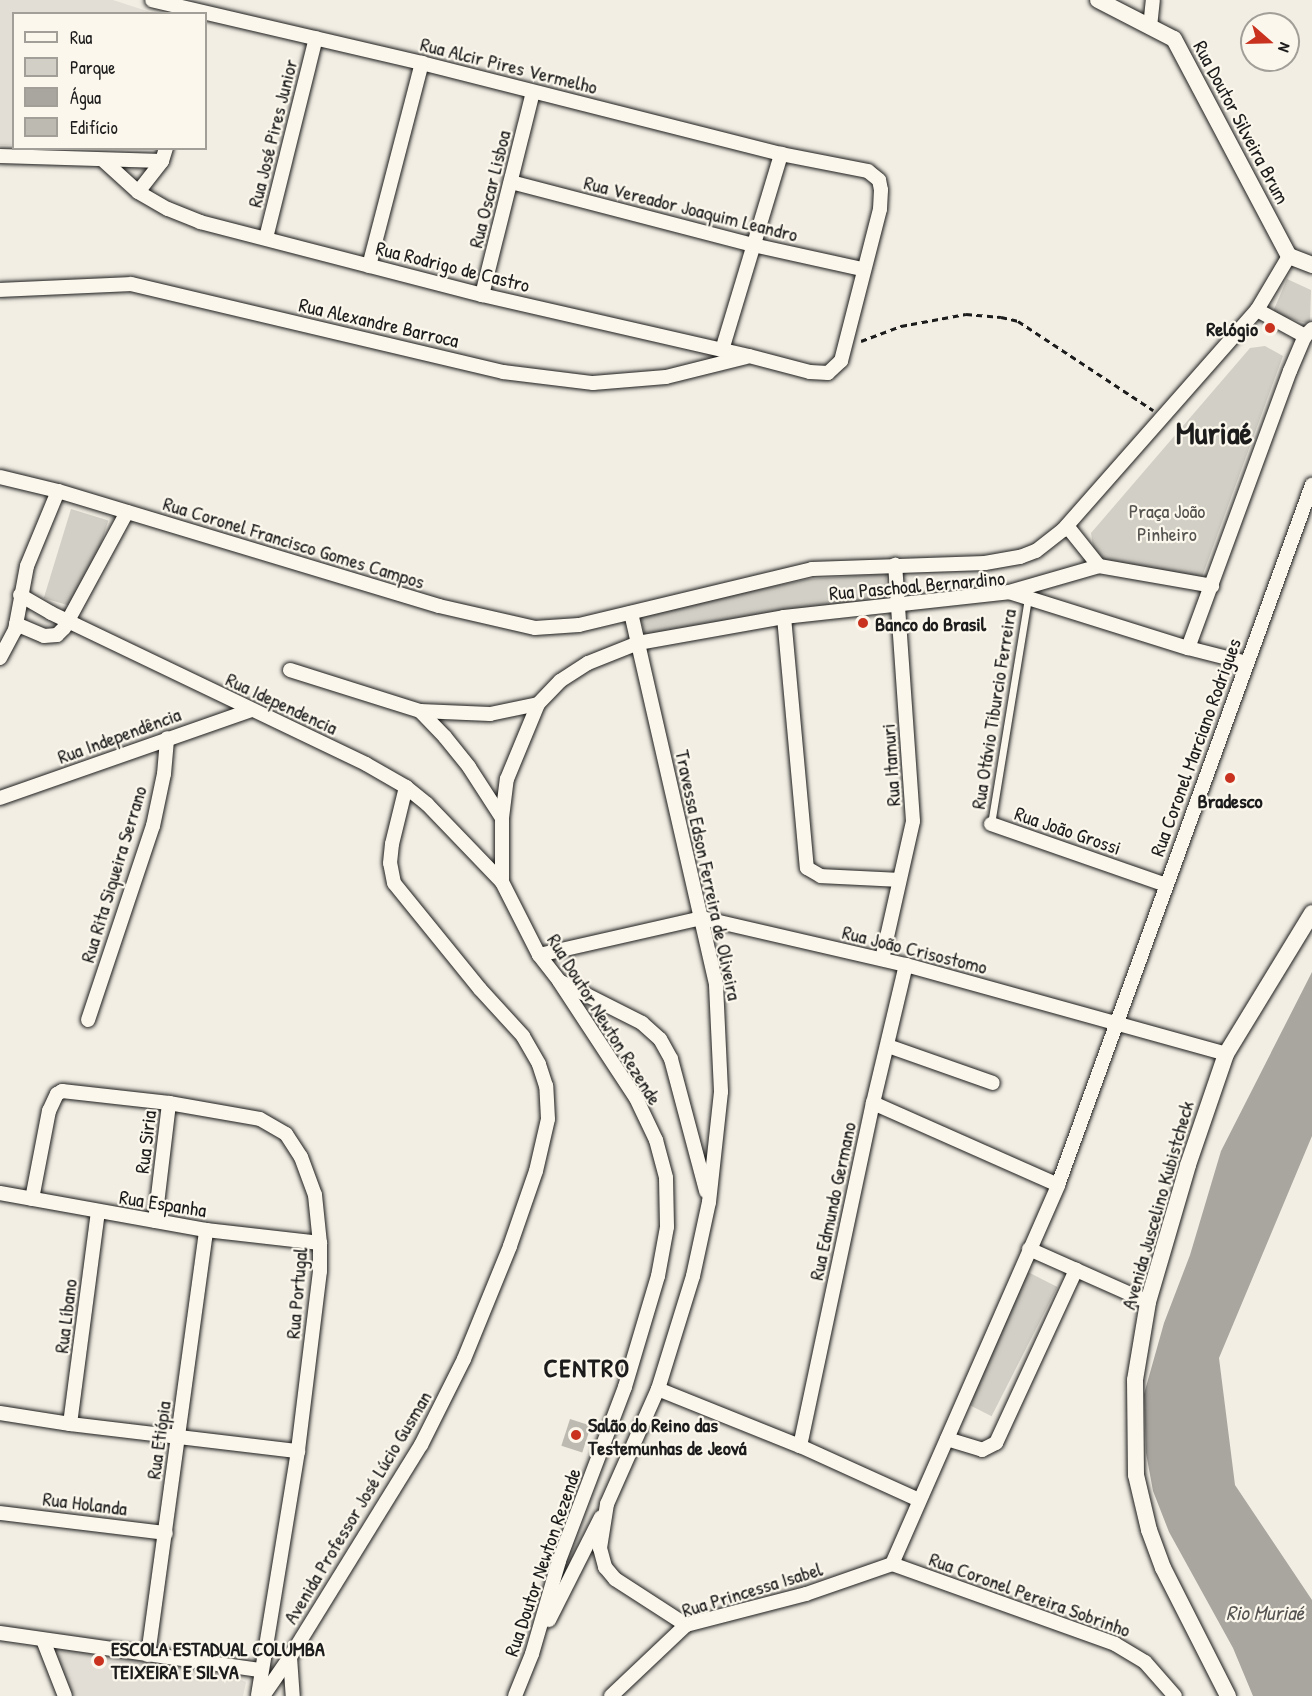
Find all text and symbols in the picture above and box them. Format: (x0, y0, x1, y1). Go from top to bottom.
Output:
legend (12, 12, 207, 150)
north arrow (1240, 12, 1300, 72)
text: Rua (70, 25, 92, 50)
street label: Rua Alcir Pires Vermelho (418, 31, 600, 99)
street label: Rua Doutor Silveira Brum (1189, 36, 1295, 208)
text: N (1273, 40, 1297, 55)
text: Parque (70, 55, 115, 80)
street label: Rua José Pires Junior (242, 56, 302, 210)
text: Água (70, 85, 101, 110)
text: Edifício (70, 115, 118, 140)
street label: Rua Oscar Lisboa (463, 128, 515, 250)
street label: Rua Vereador Joaquim Leandro (582, 170, 800, 246)
street label: Rua Rodrigo de Castro (374, 235, 532, 297)
street label: Rua Alexandre Barroca (297, 292, 461, 352)
place label: Relógio (1206, 316, 1258, 340)
marker: Relógio (1263, 321, 1277, 335)
district label: Muriaé (1176, 414, 1252, 452)
street label: Rua Coronel Francisco Gomes Campos (160, 491, 428, 593)
park label: Praça João Pinheiro (1129, 499, 1205, 546)
street label: Rua Paschoal Bernardino (828, 565, 1006, 605)
street label: Rua Otávio Tiburcio Ferreira (965, 607, 1021, 811)
place label: Banco do Brasil (875, 611, 986, 635)
marker: Banco do Brasil (856, 616, 870, 630)
street label: Rua Coronel Marciano Rodrigues (1144, 635, 1246, 859)
street label: Rua Idependencia (222, 667, 342, 739)
street label: Rua Independência (54, 702, 184, 768)
street label: Rua Itamuri (875, 723, 905, 807)
street label: Travessa Edson Ferreira de Oliveira (671, 748, 747, 1002)
marker: Bradesco (1223, 771, 1237, 785)
street label: Rua Rita Siqueira Serrano (75, 783, 151, 965)
place label: Bradesco (1198, 788, 1262, 812)
street label: Rua João Grossi (1012, 801, 1124, 859)
street label: Rua João Crisostomo (840, 919, 990, 979)
street label: Rua Doutor Newton Rezende (543, 929, 667, 1109)
street label: Avenida Juscelino Kubistcheck (1116, 1098, 1198, 1312)
street label: Rua Siria (129, 1109, 161, 1175)
street label: Rua Edmundo Germano (804, 1120, 860, 1282)
street label: Rua Espanha (118, 1184, 208, 1222)
street label: Rua Portugal (280, 1246, 312, 1340)
street label: Rua Líbano (49, 1278, 81, 1354)
district label: CENTRO (544, 1352, 630, 1384)
street label: Avenida Professor José Lúcio Gusman (278, 1386, 436, 1628)
street label: Rua Etiópia (141, 1399, 175, 1481)
place label: Salão do Reino das Testemunhas de Jeová (588, 1412, 747, 1459)
marker: Salão do Reino das Testemunhas de Jeová (569, 1428, 583, 1442)
street label: Rua Doutor Newton Rezende (499, 1465, 585, 1659)
street label: Rua Holanda (41, 1486, 129, 1520)
street label: Rua Coronel Pereira Sobrinho (926, 1546, 1134, 1642)
street label: Rua Princessa Isabel (679, 1556, 825, 1622)
water label: Rio Muriaé (1226, 1600, 1304, 1626)
place label: ESCOLA ESTADUAL COLUMBA TEIXEIRA E SILVA (111, 1637, 325, 1684)
marker: ESCOLA ESTADUAL COLUMBA TEIXEIRA E SILVA (92, 1654, 106, 1668)

